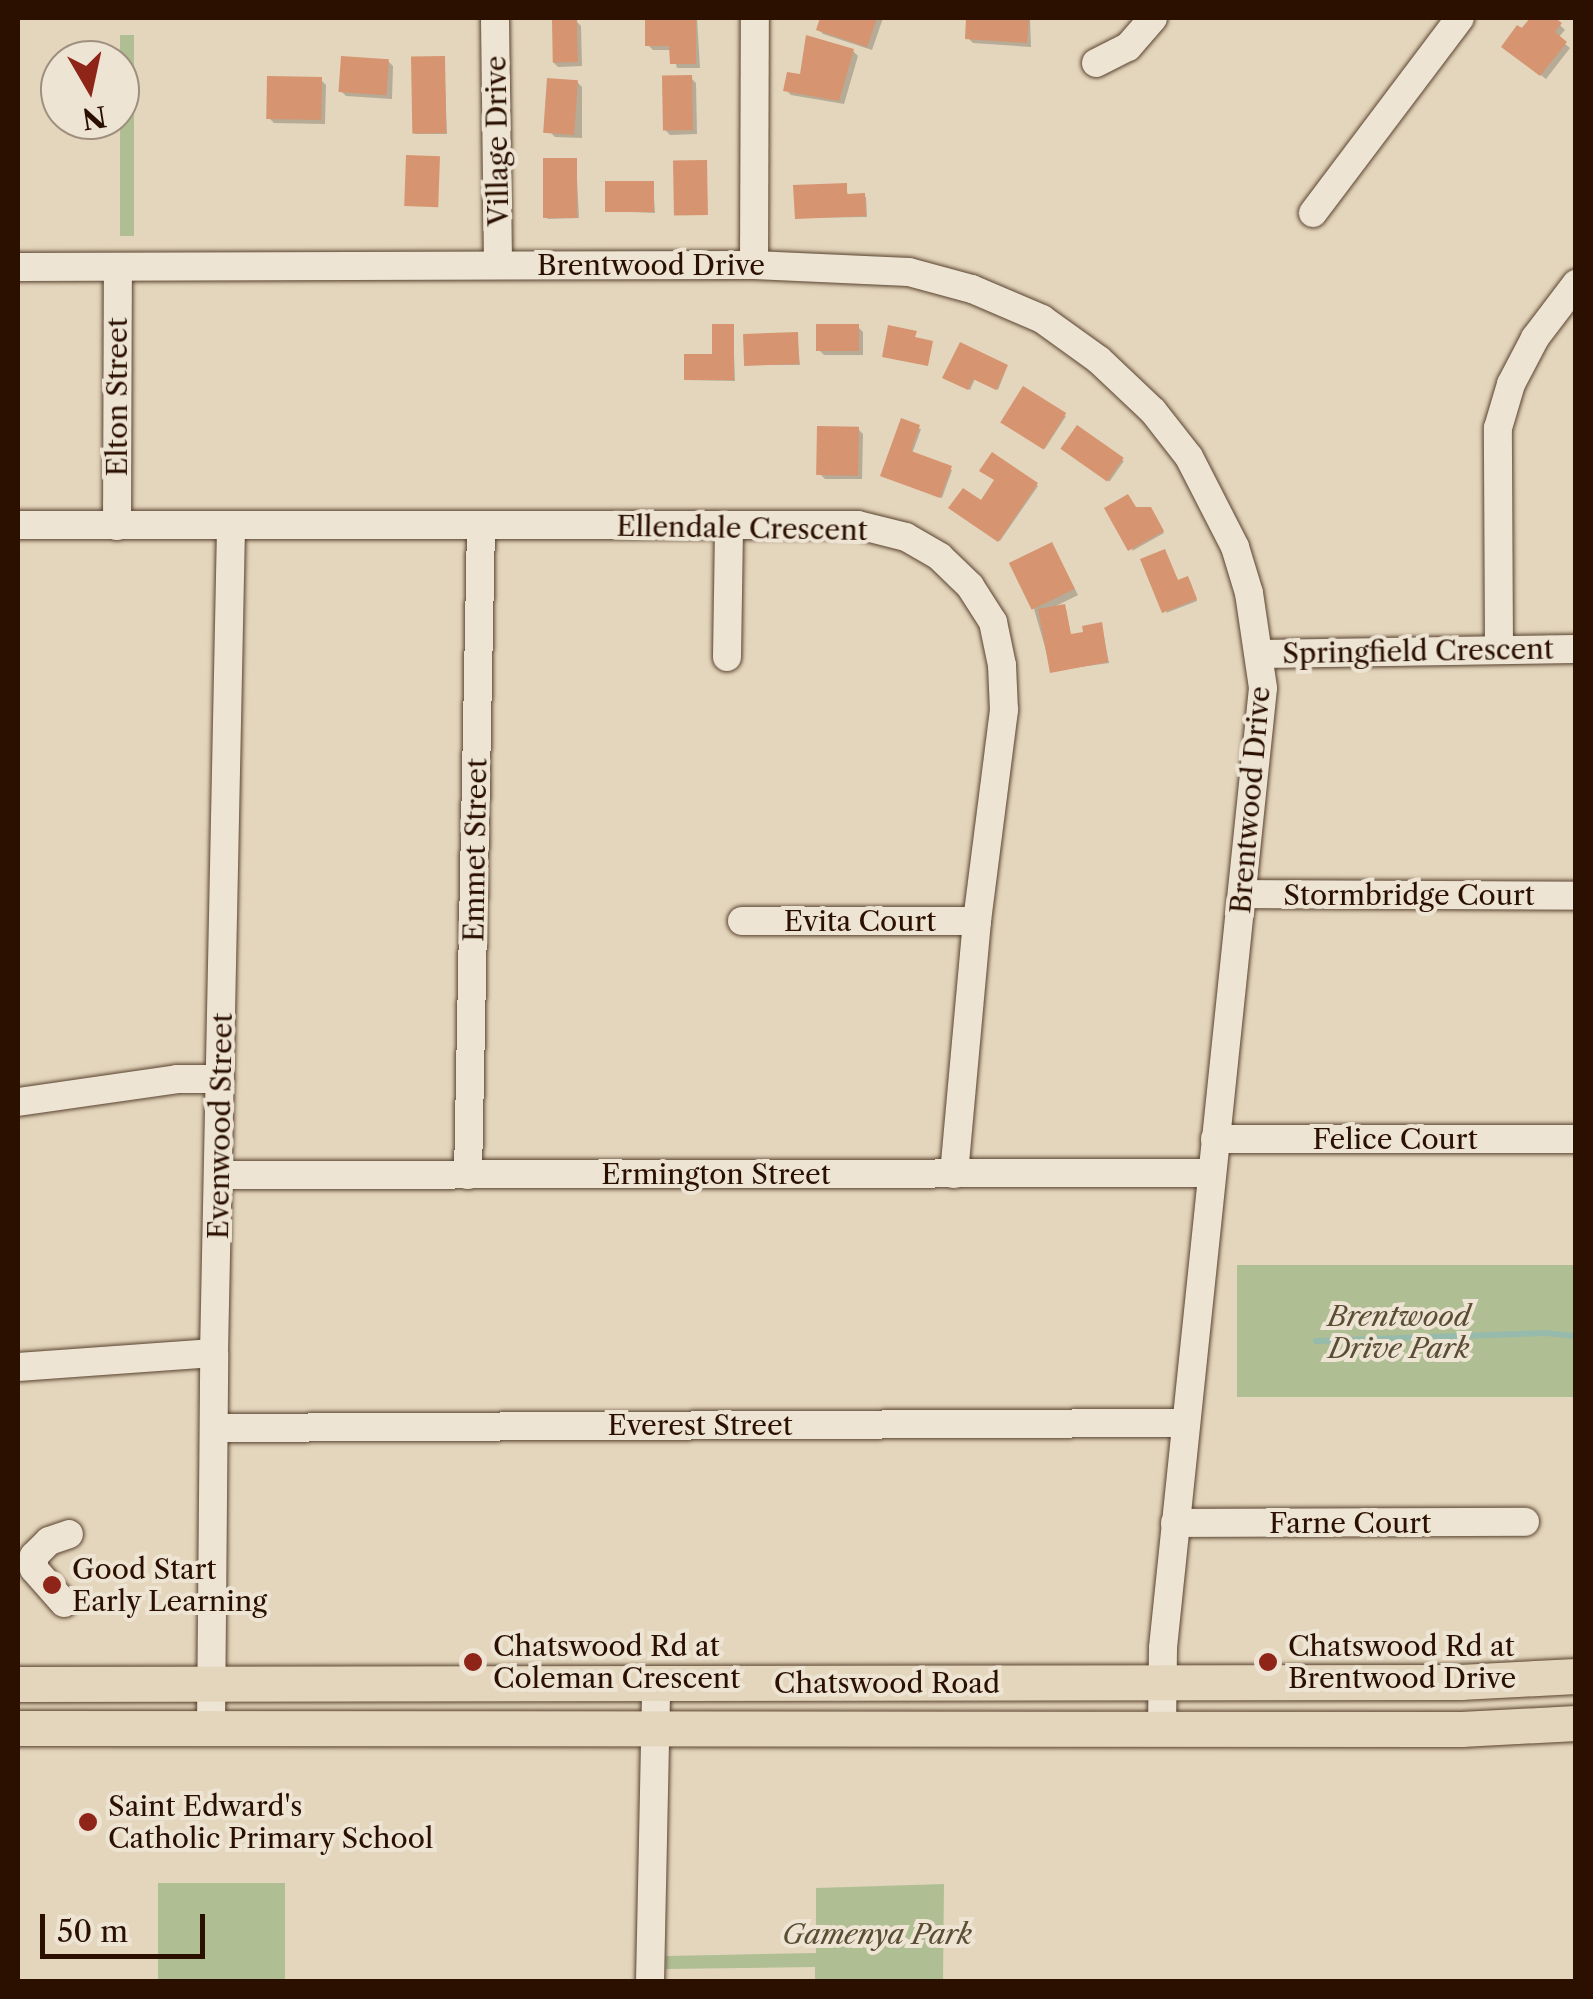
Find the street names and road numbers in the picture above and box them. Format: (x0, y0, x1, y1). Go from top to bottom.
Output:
street label: Village Drive (479, 55, 515, 227)
street label: Brentwood Drive (537, 248, 765, 282)
street label: Elton Street (100, 317, 134, 477)
street label: Ellendale Crescent (616, 509, 868, 547)
street label: Springfield Crescent (1282, 632, 1554, 670)
street label: Brentwood Drive (1223, 685, 1277, 915)
street label: Emmet Street (457, 758, 493, 942)
street label: Stormbridge Court (1283, 878, 1535, 912)
street label: Evita Court (784, 904, 936, 938)
street label: Evenwood Street (201, 1012, 239, 1240)
street label: Felice Court (1312, 1122, 1478, 1156)
street label: Ermington Street (601, 1157, 831, 1191)
street label: Everest Street (607, 1408, 793, 1442)
street label: Farne Court (1269, 1506, 1431, 1540)
street label: Chatswood Road (774, 1666, 1000, 1700)

